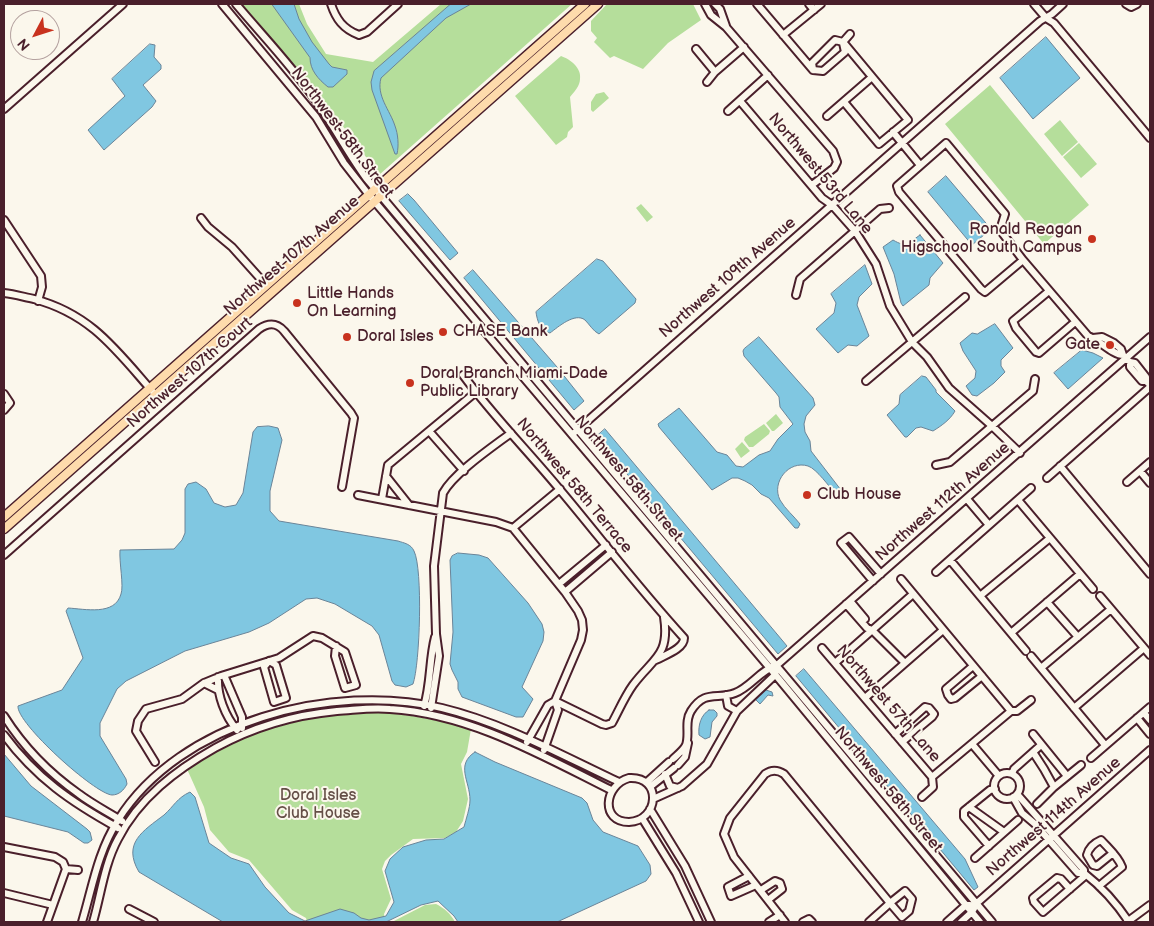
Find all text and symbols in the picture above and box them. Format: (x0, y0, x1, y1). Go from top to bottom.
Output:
north arrow (10, 10, 60, 60)
text: N (14, 35, 34, 54)
street label: Northwest 58th Street (287, 64, 397, 202)
street label: Northwest 53rd Lane (764, 110, 876, 238)
street label: Northwest 107th Avenue (220, 192, 364, 320)
street label: Northwest 109th Avenue (656, 213, 800, 343)
place label: Ronald Reagan Higschool South Campus (901, 220, 1082, 258)
marker: Ronald Reagan Higschool South Campus (1086, 233, 1098, 245)
place label: Little Hands On Learning (307, 284, 397, 322)
marker: Little Hands On Learning (291, 297, 303, 309)
street label: Northwest 107th Court (123, 313, 257, 433)
place label: CHASE Bank (453, 322, 547, 342)
marker: CHASE Bank (437, 326, 449, 338)
place label: Doral Isles (357, 327, 434, 347)
marker: Doral Isles (341, 331, 353, 343)
place label: Gate (1065, 335, 1100, 355)
marker: Gate (1104, 339, 1116, 351)
place label: Doral Branch Miami-Dade Public Library (420, 364, 608, 402)
marker: Doral Branch Miami-Dade Public Library (404, 377, 416, 389)
street label: Northwest 58th Street (570, 412, 686, 546)
street label: Northwest 58th Terrace (512, 415, 636, 557)
street label: Northwest 112th Avenue (872, 438, 1014, 566)
place label: Club House (817, 485, 901, 505)
marker: Club House (801, 489, 813, 501)
street label: Northwest 57th Lane (832, 641, 944, 767)
street label: Northwest 58th Street (830, 723, 946, 857)
street label: Northwest 114th Avenue (983, 753, 1125, 881)
park label: Doral Isles Club House (276, 786, 360, 824)

